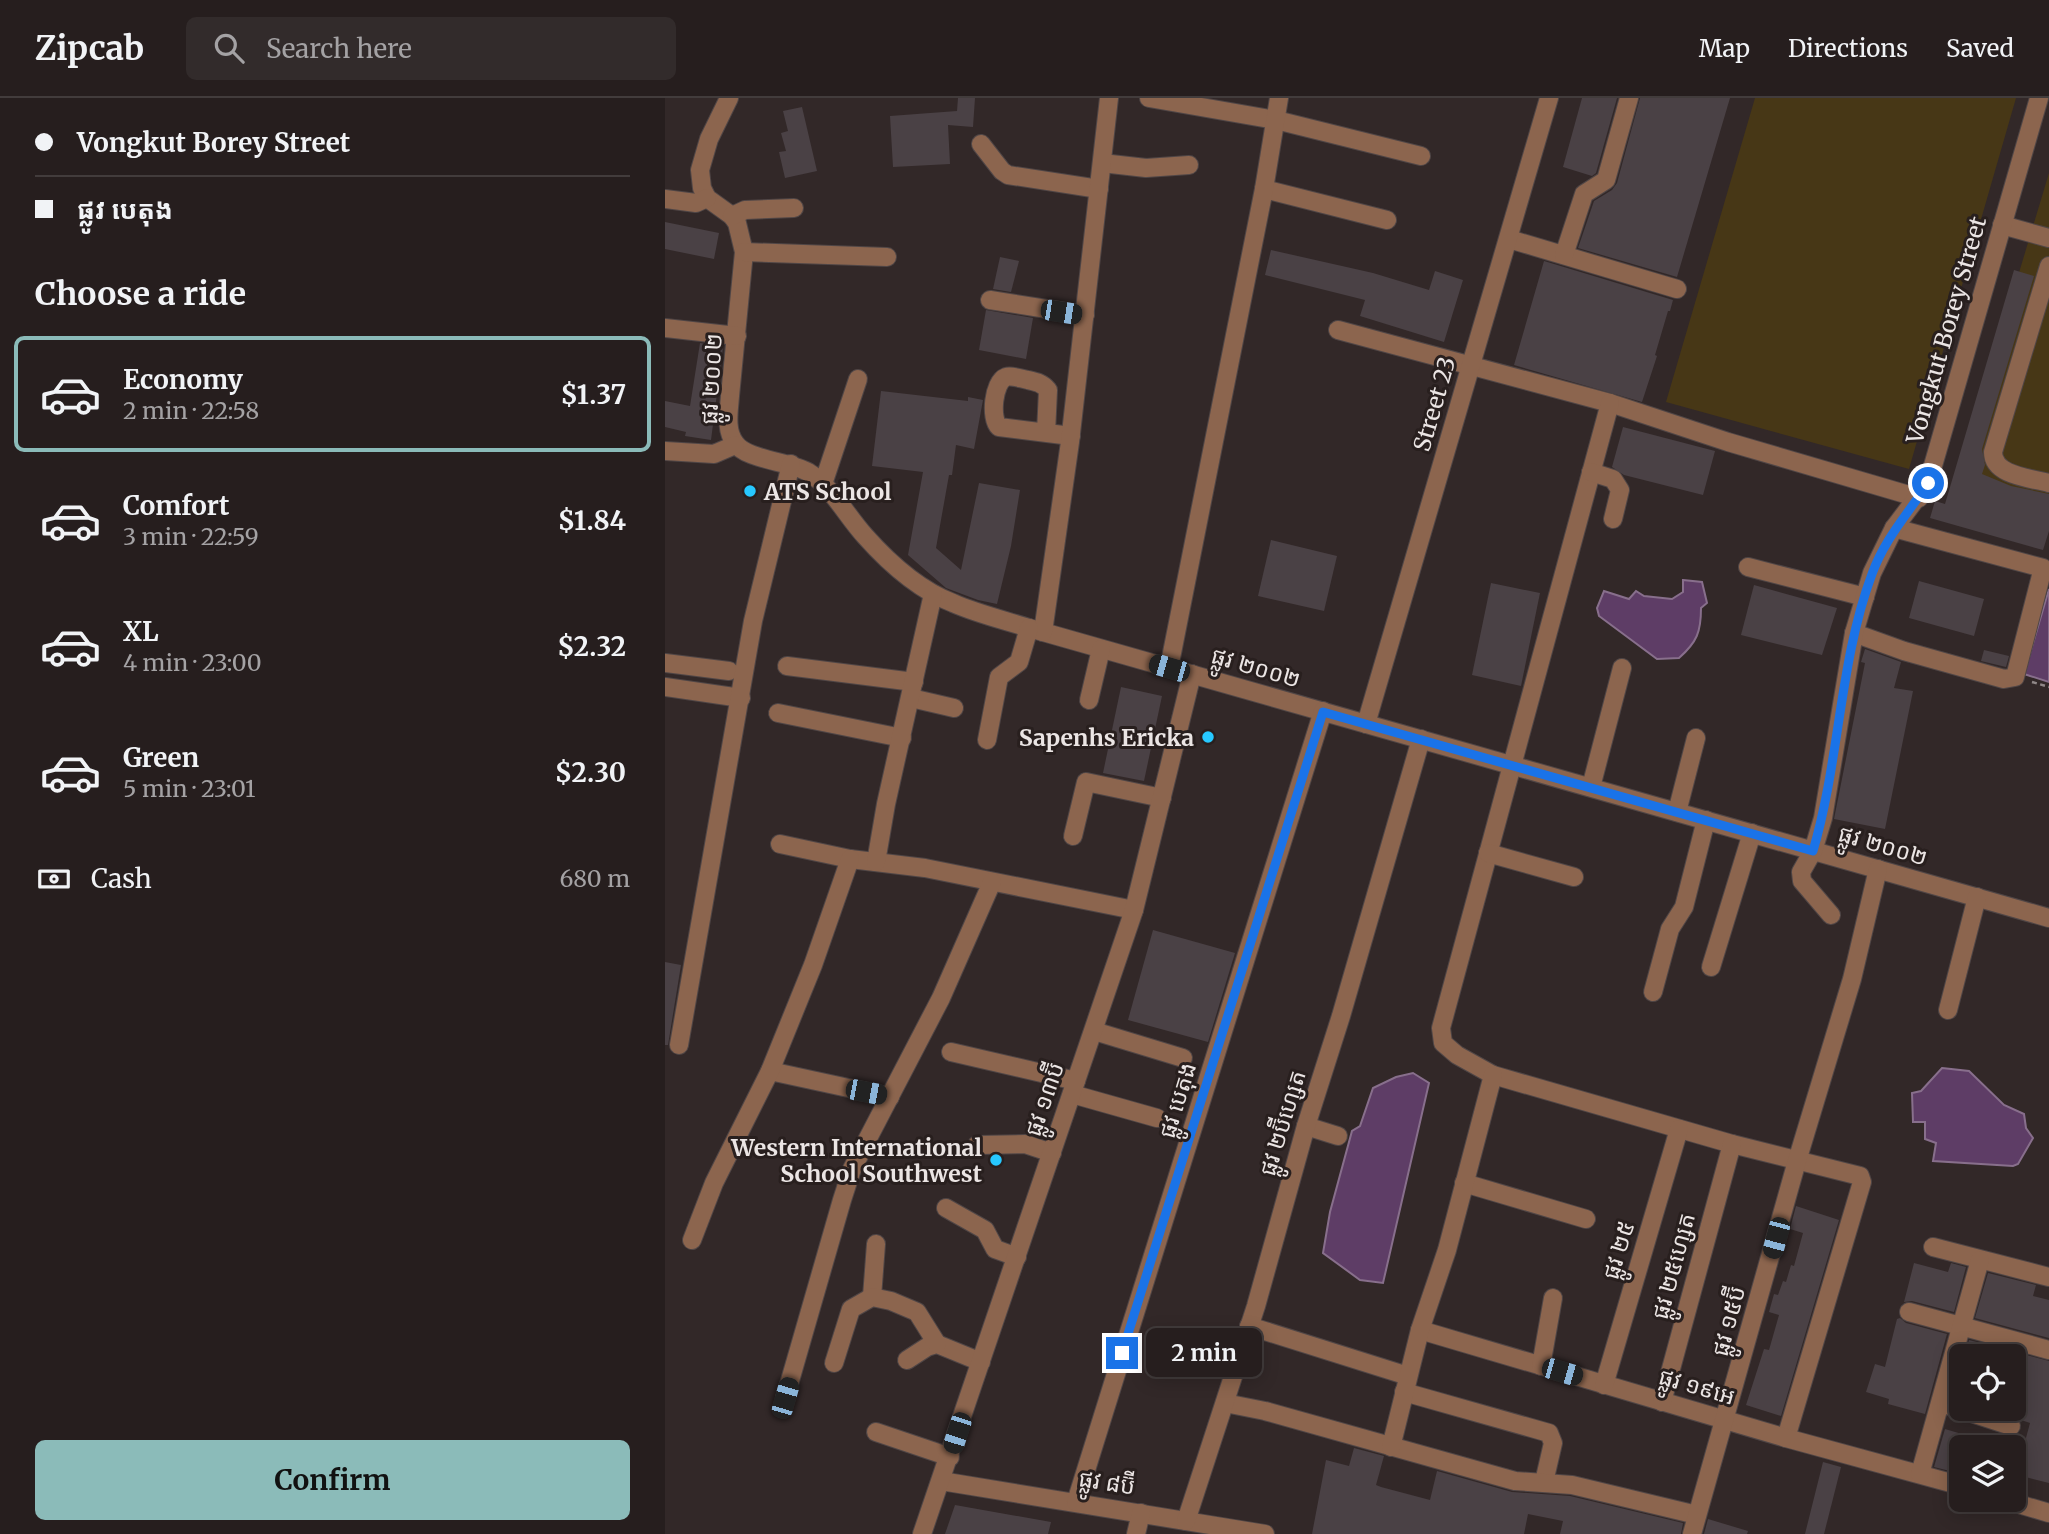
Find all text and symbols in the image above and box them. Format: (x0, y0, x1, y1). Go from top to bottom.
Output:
search box (186, 17, 676, 80)
text: Zipcab (35, 28, 144, 69)
icon: search (210, 29, 248, 67)
text: Search here (266, 32, 412, 65)
text: Map (1699, 33, 1750, 64)
text: Directions (1788, 33, 1908, 64)
text: Saved (1946, 33, 2014, 64)
text: Vongkut Borey Street (77, 126, 350, 159)
text: ផ្លូវ បេតុង (77, 193, 173, 226)
street label: Vongkut Borey Street (1899, 213, 1992, 448)
text: Choose a ride (35, 274, 246, 314)
car (1039, 298, 1084, 326)
street label: ផ្លូវ ២០០២ (694, 333, 736, 426)
street label: Street 23 (1407, 353, 1461, 455)
icon: car (39, 363, 102, 426)
text: Economy (123, 363, 243, 396)
text: $1.37 (561, 378, 626, 411)
text: 2 min · 22:58 (123, 396, 259, 425)
route start (1912, 467, 1944, 499)
place label: ATS School (763, 477, 892, 506)
marker: ATS School (742, 483, 758, 499)
icon: car (39, 489, 102, 552)
text: Comfort (123, 489, 229, 522)
text: $1.84 (558, 504, 626, 537)
text: 3 min · 22:59 (123, 522, 259, 551)
icon: car (39, 615, 102, 678)
text: XL (123, 615, 159, 648)
text: $2.32 (557, 630, 626, 663)
street label: ផ្លូវ ២០០២ (1206, 640, 1304, 701)
text: 4 min · 23:00 (123, 648, 262, 677)
car (1146, 652, 1193, 684)
place label: Sapenhs Ericka (1019, 723, 1194, 752)
marker: Sapenhs Ericka (1200, 729, 1216, 745)
icon: car (39, 741, 102, 804)
text: Green (123, 741, 199, 774)
text: $2.30 (555, 756, 626, 789)
text: 5 min · 23:01 (123, 774, 255, 803)
street label: ផ្លូវ ២០០២ (1833, 818, 1931, 879)
icon: cash (35, 860, 73, 898)
text: Cash (91, 862, 152, 895)
text: 680 m (559, 864, 630, 893)
street label: ផ្លូវ ១៣ប៊ី (1016, 1058, 1078, 1142)
street label: ផ្លូវ បេតុង (1152, 1058, 1210, 1144)
street label: ផ្លូវ ២ប៊ីហ្សេត (1251, 1066, 1319, 1182)
car (844, 1078, 889, 1106)
place label: Western International School Southwest (730, 1133, 983, 1188)
marker: Western International School Southwest (988, 1152, 1004, 1168)
street label: ផ្លូវ ២៥ហ្សេត (1645, 1210, 1709, 1324)
car (1761, 1215, 1792, 1261)
street label: ផ្លូវ ២៥ (1595, 1217, 1648, 1285)
street label: ផ្លូវ ១៥ប៊ី (1703, 1282, 1759, 1361)
callout: 2 min (1147, 1328, 1262, 1378)
route end (1106, 1337, 1138, 1369)
text: 2 min (1171, 1338, 1237, 1367)
map controls (1949, 1344, 2026, 1512)
button: locate (1949, 1344, 2026, 1421)
car (1539, 1356, 1586, 1388)
street label: ផ្លូវ ១៩អេ (1653, 1361, 1738, 1418)
car (770, 1375, 801, 1421)
car (941, 1410, 974, 1456)
button: layers (1949, 1435, 2026, 1512)
button: Confirm (35, 1440, 630, 1520)
street label: ផ្លូវ ៨ប៊ី (1075, 1462, 1138, 1508)

